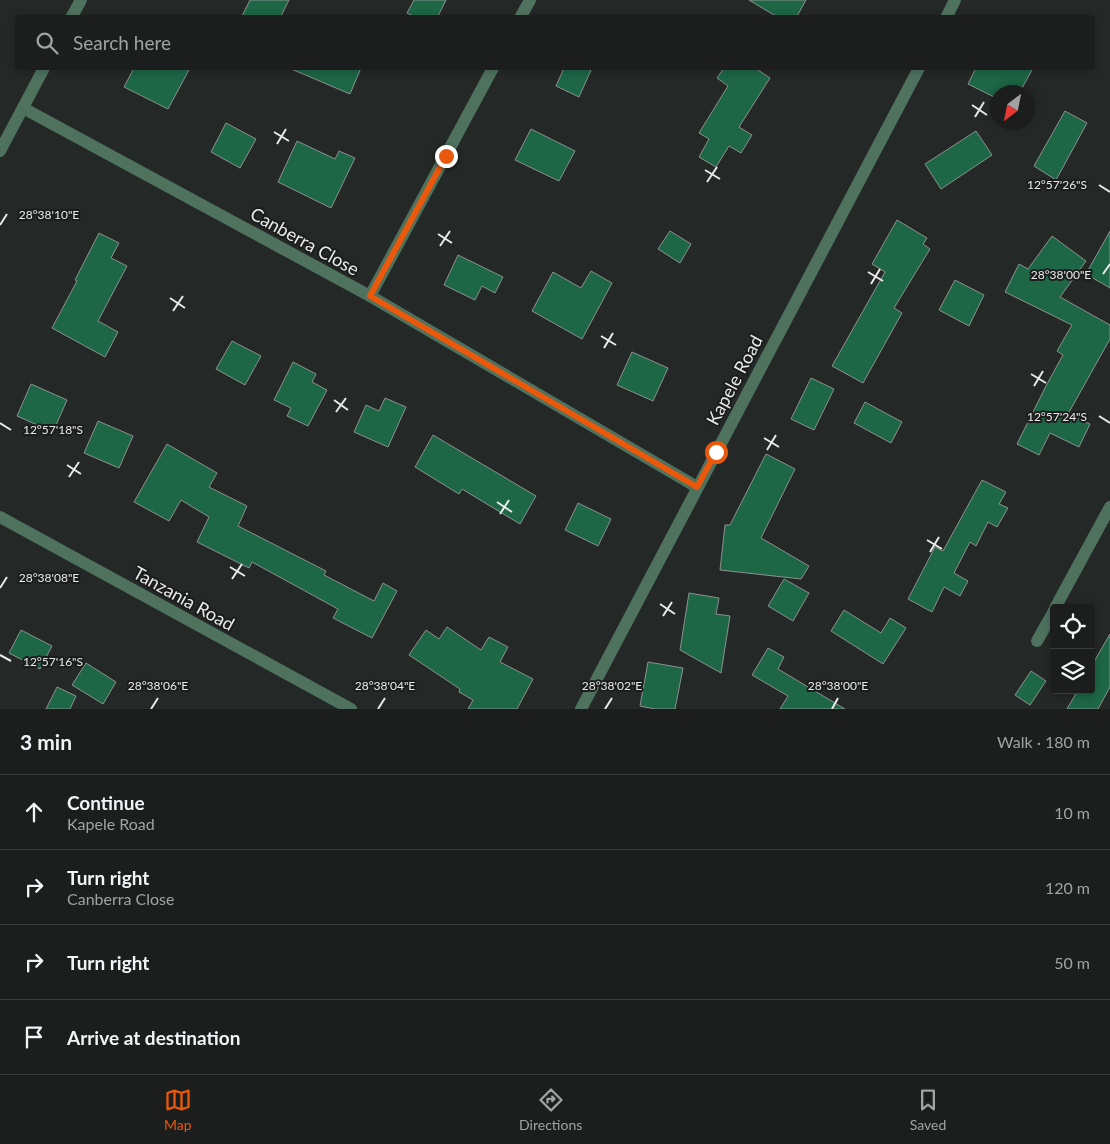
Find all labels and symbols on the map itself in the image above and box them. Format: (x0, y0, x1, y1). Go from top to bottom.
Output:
north arrow (990, 85, 1035, 130)
route end (435, 145, 458, 168)
text: 12°57'26"S (1027, 177, 1087, 192)
street label: Canberra Close (247, 202, 363, 280)
text: 28°38'10"E (19, 207, 79, 222)
text: 28°38'00"E (1031, 267, 1091, 282)
street label: Kapele Road (701, 331, 767, 429)
text: 12°57'24"S (1027, 409, 1087, 424)
text: 12°57'18"S (23, 422, 83, 437)
route start (705, 441, 728, 464)
street label: Tanzania Road (129, 561, 239, 635)
text: 28°38'08"E (19, 570, 79, 585)
text: 12°57'16"S (23, 654, 83, 669)
text: 28°38'06"E (128, 678, 188, 693)
text: 28°38'04"E (355, 678, 415, 693)
text: 28°38'02"E (582, 678, 642, 693)
text: 28°38'00"E (808, 678, 868, 693)

